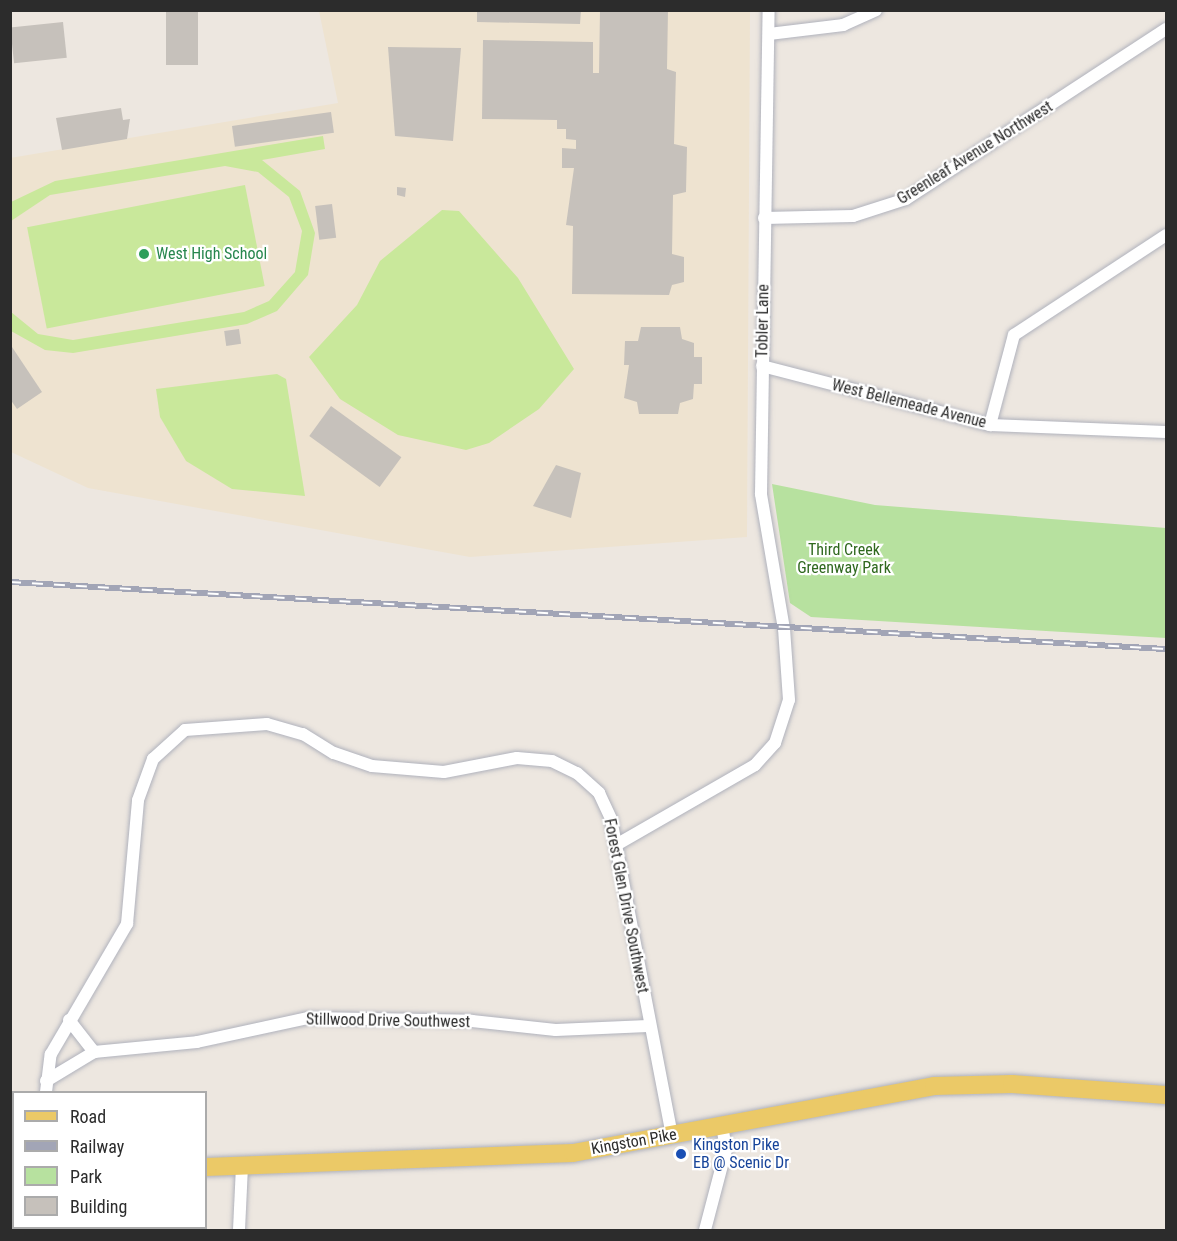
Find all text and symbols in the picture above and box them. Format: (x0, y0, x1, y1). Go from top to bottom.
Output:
street label: Greenleaf Avenue Northwest (894, 97, 1056, 209)
place label: West High School (156, 244, 267, 264)
marker: West High School (137, 247, 151, 261)
street label: Tobler Lane (753, 284, 773, 358)
street label: West Bellemeade Avenue (830, 375, 988, 433)
park label: Third Creek Greenway Park (797, 540, 891, 578)
street label: Forest Glen Drive Southwest (600, 817, 652, 995)
street label: Stillwood Drive Southwest (306, 1010, 470, 1032)
legend (12, 1091, 207, 1229)
text: Road (70, 1106, 106, 1127)
street label: Kingston Pike (590, 1125, 678, 1159)
place label: Kingston Pike EB @ Scenic Dr (693, 1135, 789, 1173)
text: Railway (70, 1136, 124, 1157)
marker: Kingston Pike EB @ Scenic Dr (674, 1147, 688, 1161)
text: Park (70, 1166, 102, 1187)
text: Building (70, 1196, 127, 1217)

